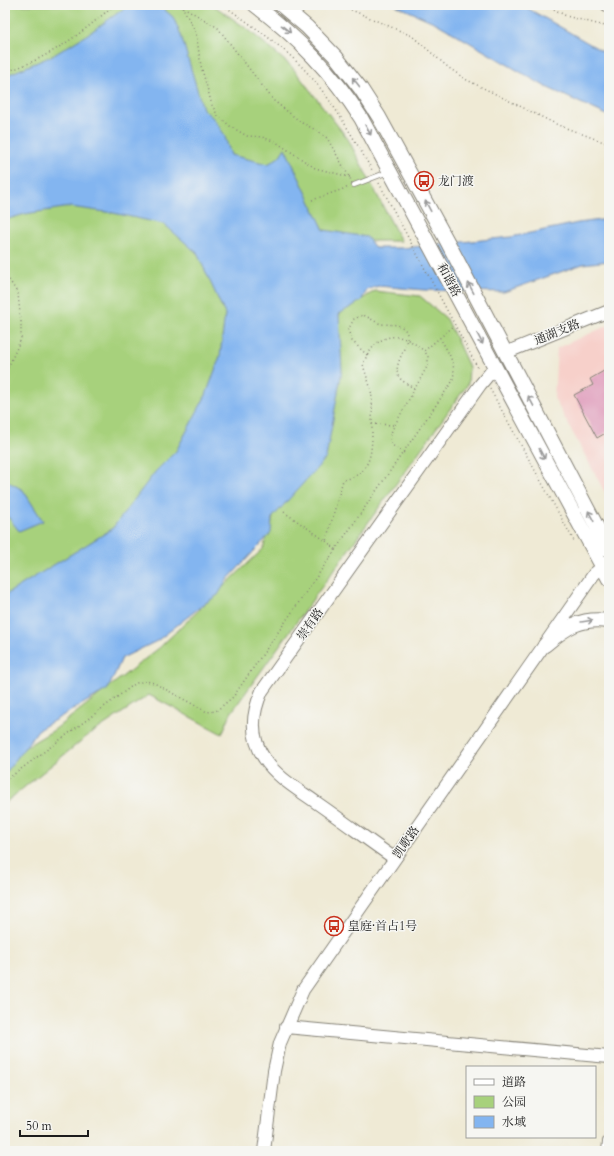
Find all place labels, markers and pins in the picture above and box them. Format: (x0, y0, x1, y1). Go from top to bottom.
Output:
bus stop icon: 龙门渡 (413, 170, 435, 192)
place label: 龙门渡 (438, 173, 474, 189)
bus stop icon: 皇庭·首占1号 (323, 915, 345, 937)
place label: 皇庭·首占1号 (348, 918, 417, 934)

